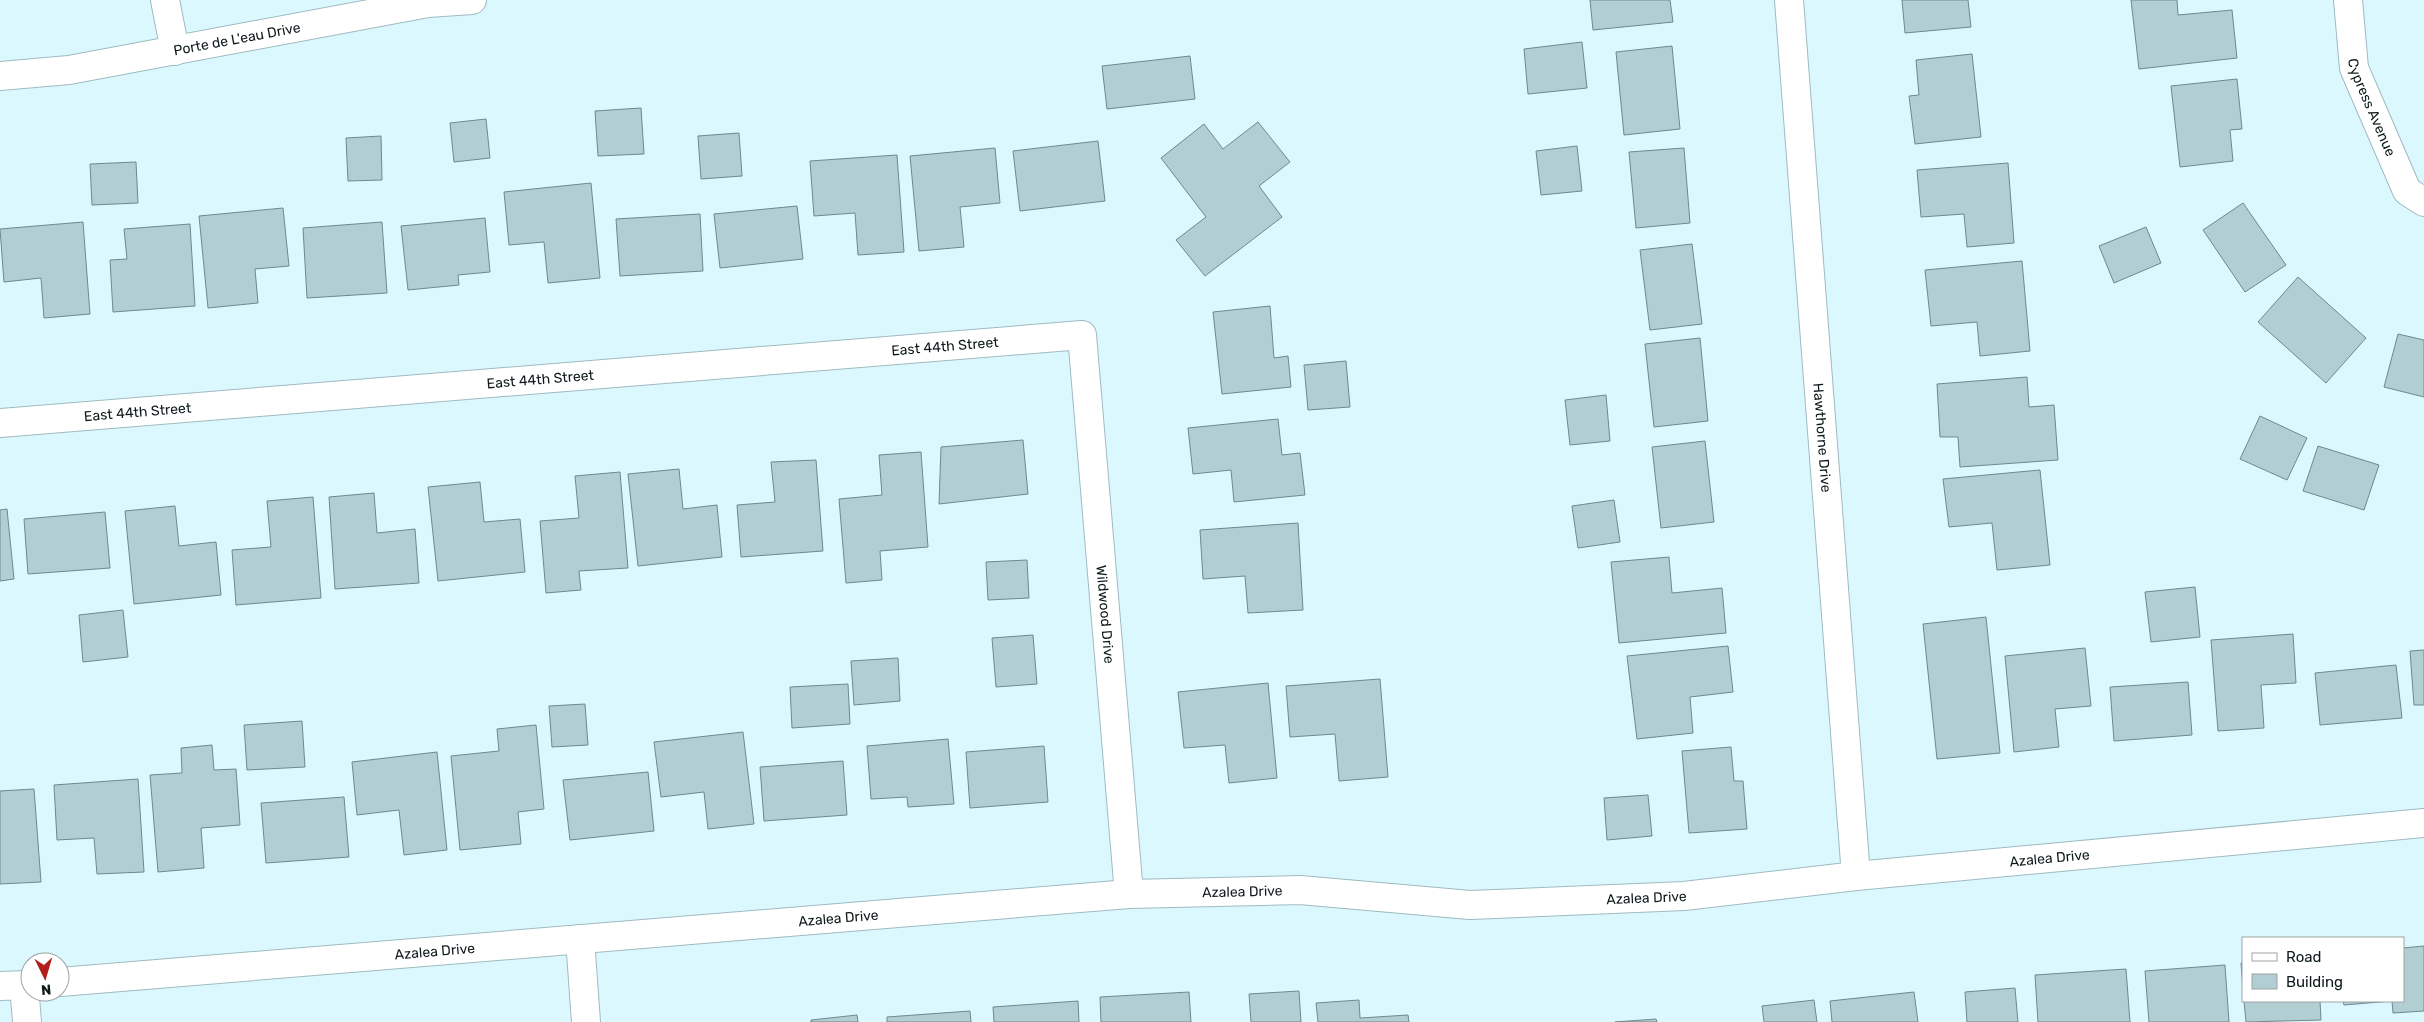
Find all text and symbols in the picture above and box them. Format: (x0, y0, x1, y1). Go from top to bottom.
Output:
street label: Porte de L'eau Drive (172, 19, 302, 59)
street label: Cypress Avenue (2344, 58, 2399, 159)
street label: East 44th Street (891, 334, 1000, 359)
street label: East 44th Street (486, 367, 595, 392)
street label: Hawthorne Drive (1809, 382, 1835, 493)
street label: East 44th Street (83, 399, 192, 425)
street label: Wildwood Drive (1092, 564, 1118, 665)
street label: Azalea Drive (2009, 846, 2091, 871)
street label: Azalea Drive (1202, 882, 1283, 901)
street label: Azalea Drive (1606, 888, 1687, 908)
street label: Azalea Drive (798, 907, 879, 930)
legend (2242, 937, 2404, 1002)
street label: Azalea Drive (394, 940, 476, 963)
text: Road (2286, 948, 2322, 966)
north arrow (20, 952, 70, 1002)
text: Building (2286, 973, 2343, 991)
text: N (40, 981, 52, 998)

